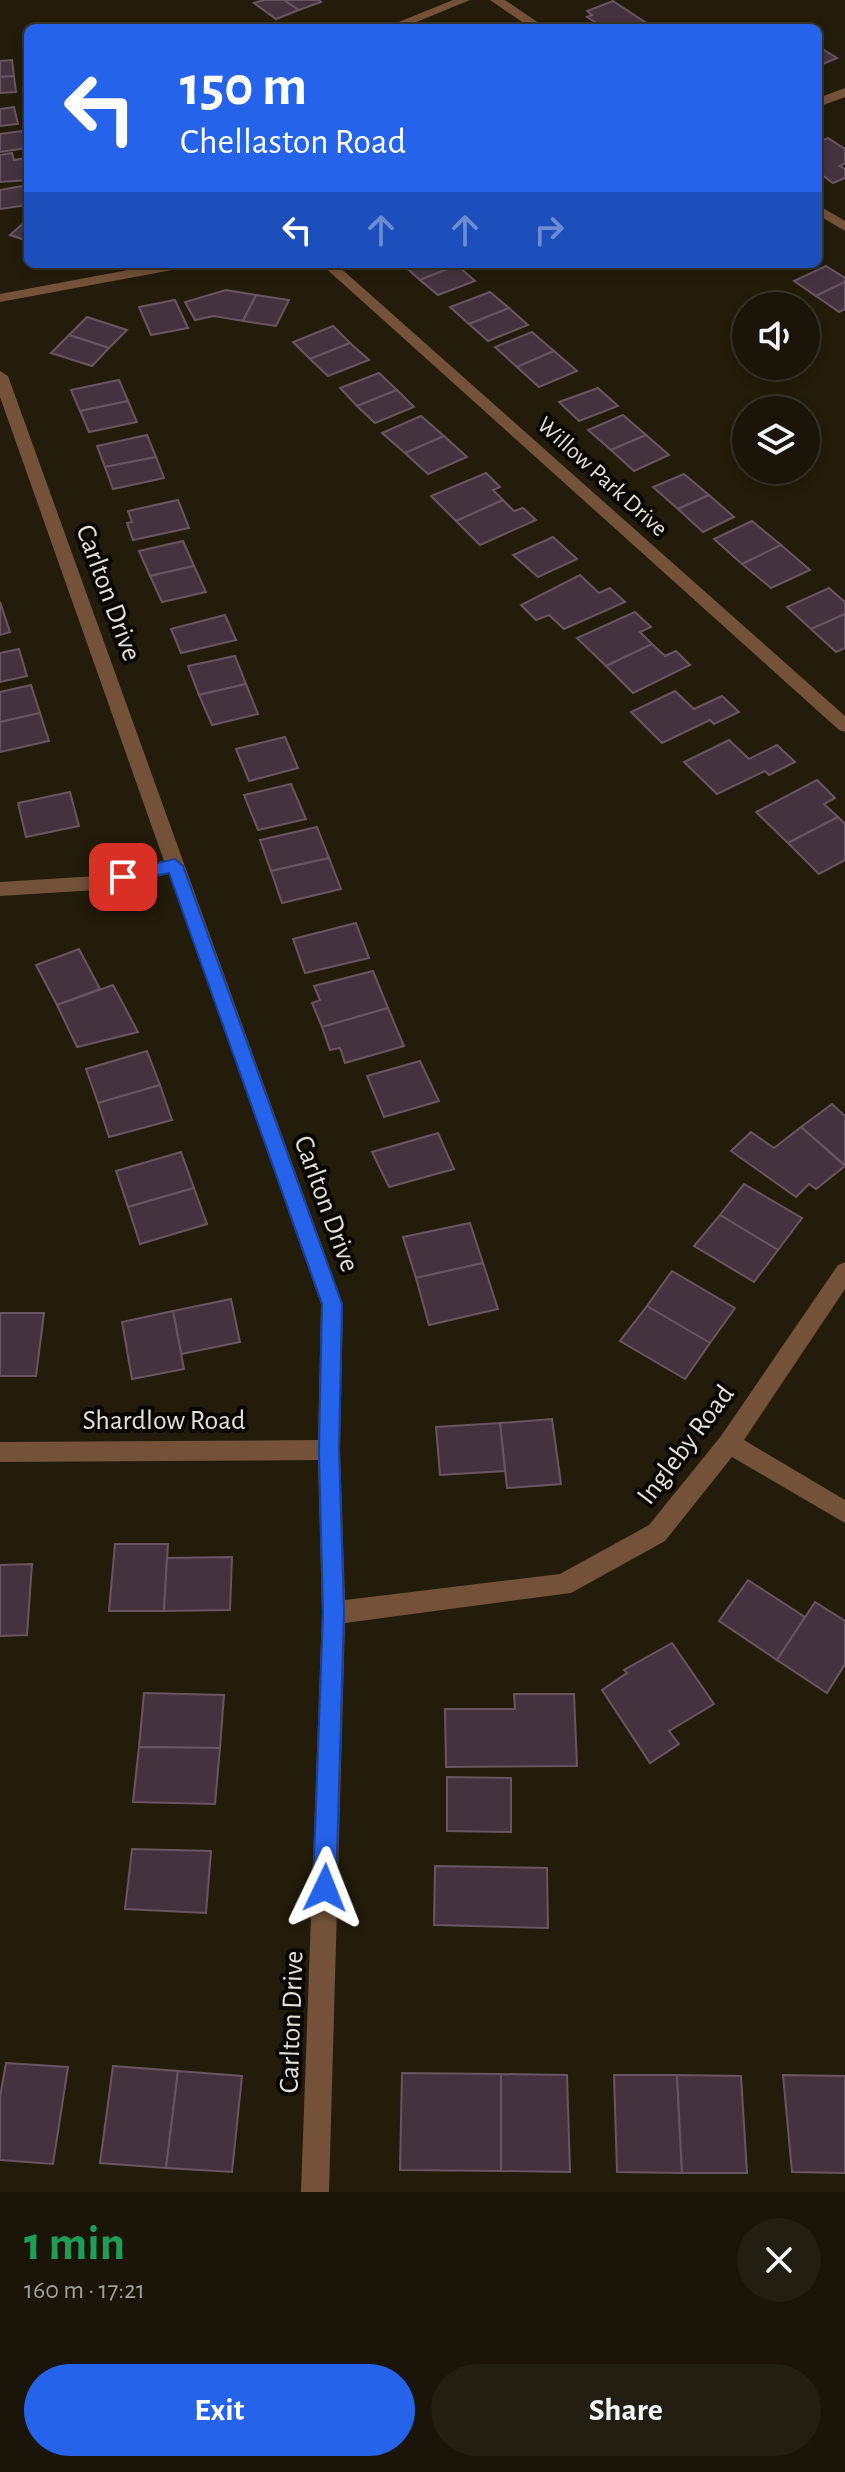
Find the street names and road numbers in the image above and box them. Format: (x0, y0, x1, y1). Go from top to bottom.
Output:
street label: Willow Park Drive (532, 413, 672, 541)
street label: Carlton Drive (70, 521, 146, 665)
street label: Carlton Drive (288, 1132, 364, 1276)
street label: Ingleby Road (632, 1380, 740, 1510)
street label: Shardlow Road (82, 1407, 246, 1435)
street label: Carlton Drive (276, 1950, 308, 2094)

